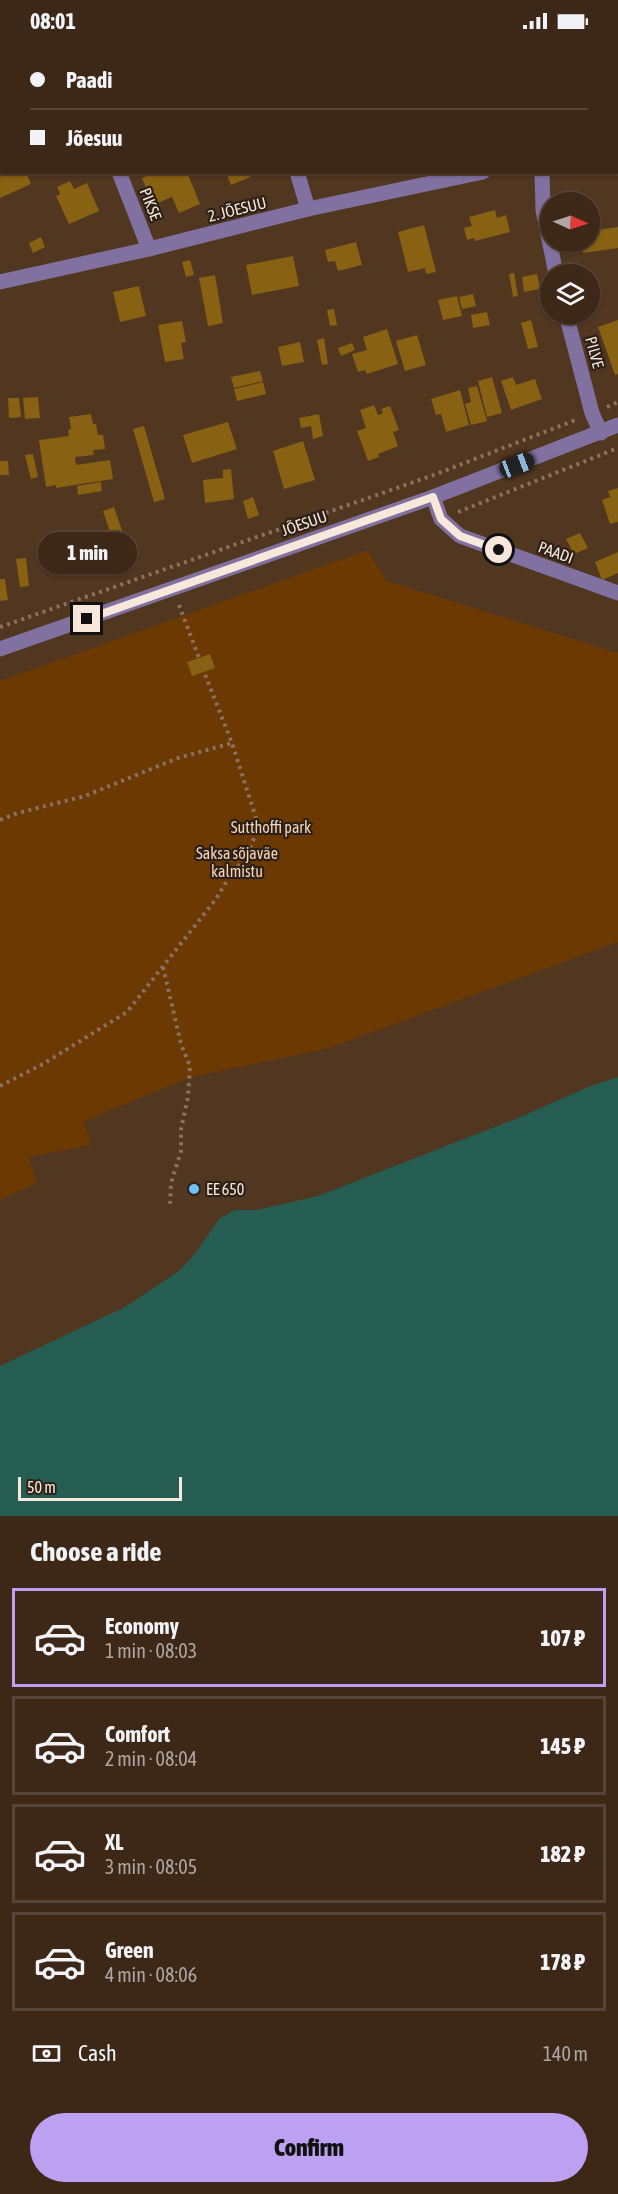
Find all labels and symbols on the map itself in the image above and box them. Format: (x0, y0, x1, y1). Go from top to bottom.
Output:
street label: PIKSE (136, 185, 166, 223)
north arrow (540, 192, 600, 252)
street label: 2. JÕESUU (206, 193, 268, 225)
street label: PILVE (582, 334, 608, 370)
car (497, 450, 537, 480)
street label: JÕESUU (279, 507, 329, 539)
callout: 1 min (38, 532, 136, 574)
route start (485, 536, 512, 563)
street label: PAADI (536, 537, 576, 567)
route end (73, 605, 100, 632)
park label: Sutthoffi park (231, 818, 311, 837)
park label: Saksa sõjaväe kalmistu (196, 844, 278, 880)
place label: EE 650 (206, 1180, 244, 1198)
marker: EE 650 (187, 1182, 201, 1196)
scale bar (18, 1474, 182, 1502)

